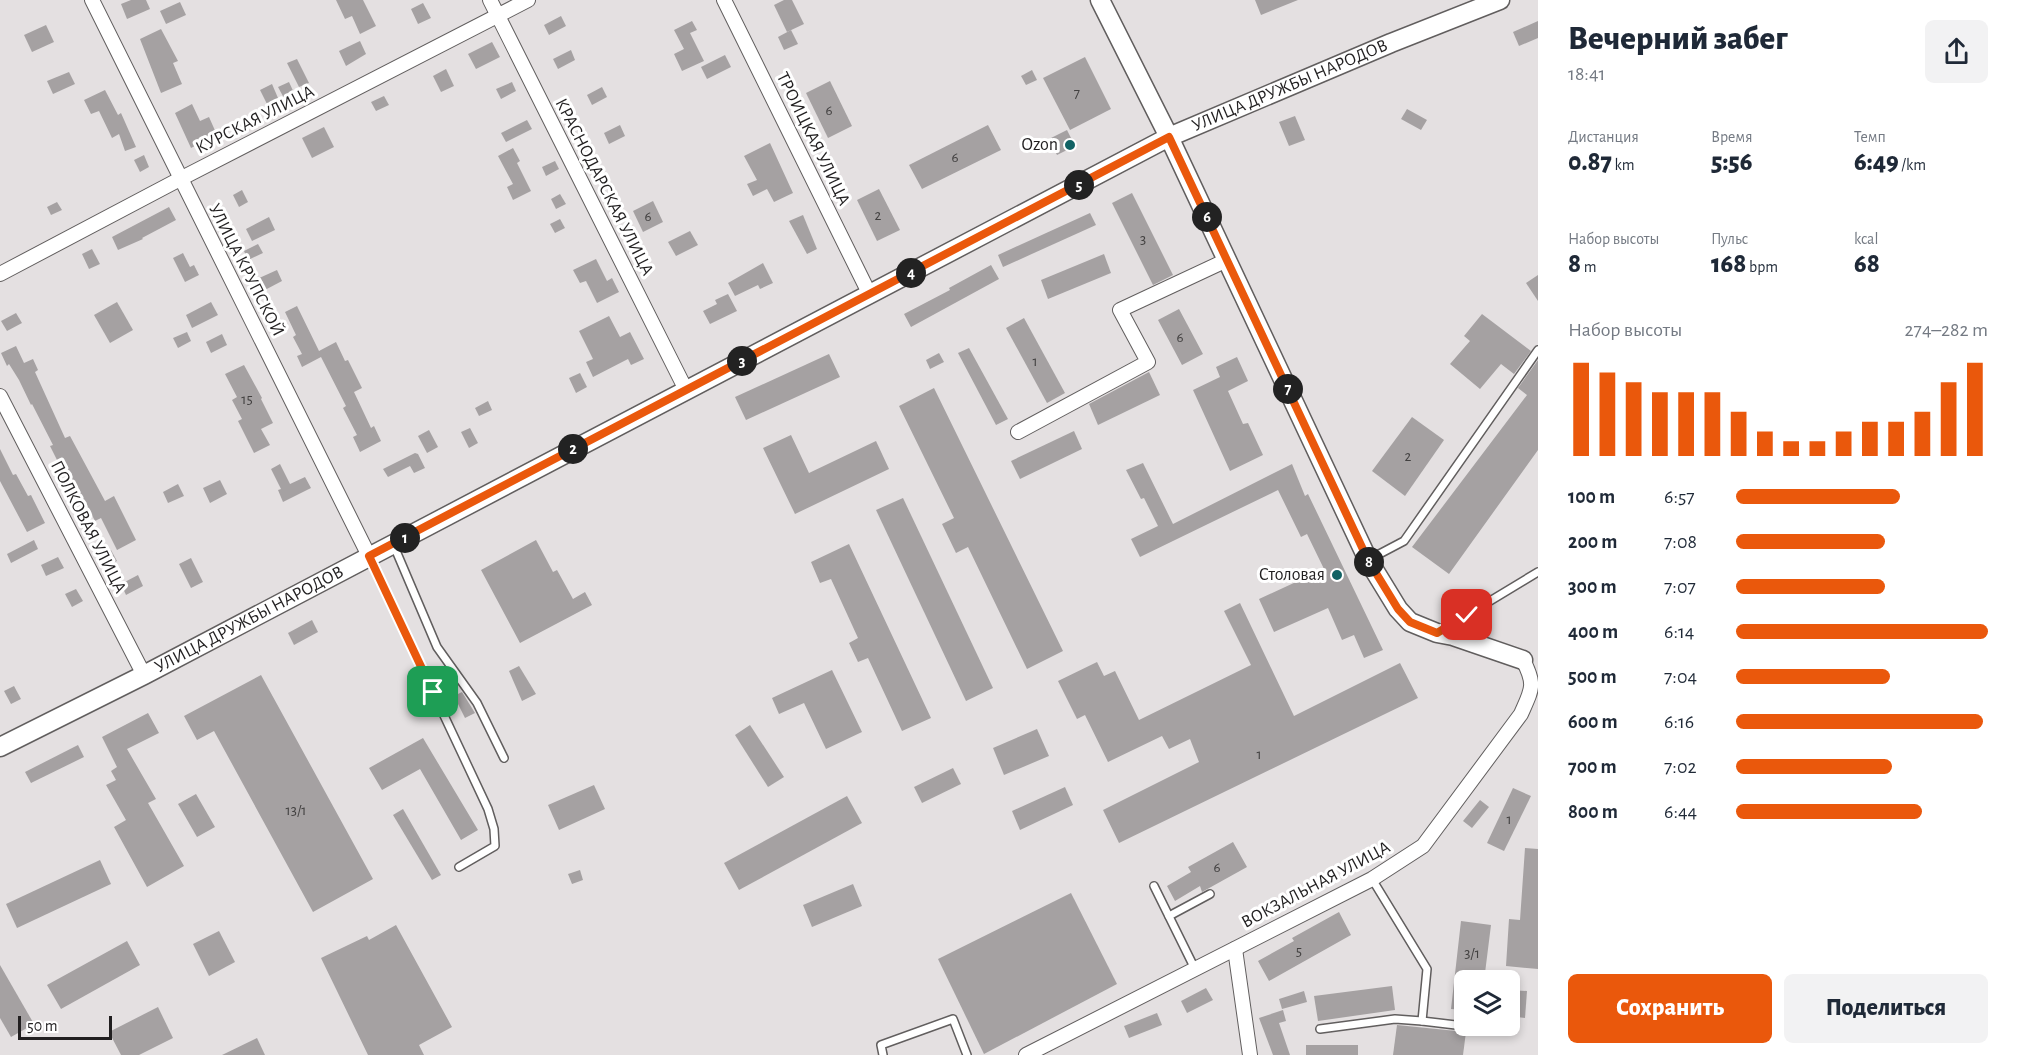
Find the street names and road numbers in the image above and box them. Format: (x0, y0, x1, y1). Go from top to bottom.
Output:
street label: УЛИЦА ДРУЖБЫ НАРОДОВ (1190, 36, 1390, 135)
street label: ТРОИЦКАЯ УЛИЦА (773, 70, 853, 209)
street label: КУРСКАЯ УЛИЦА (193, 82, 318, 158)
street label: КРАСНОДАРСКАЯ УЛИЦА (551, 96, 657, 279)
street label: УЛИЦА КРУПСКОЙ (205, 200, 289, 339)
street label: ПОЛКОВАЯ УЛИЦА (47, 458, 129, 597)
street label: УЛИЦА ДРУЖБЫ НАРОДОВ (152, 563, 347, 677)
street label: ВОКЗАЛЬНАЯ УЛИЦА (1239, 838, 1394, 932)

